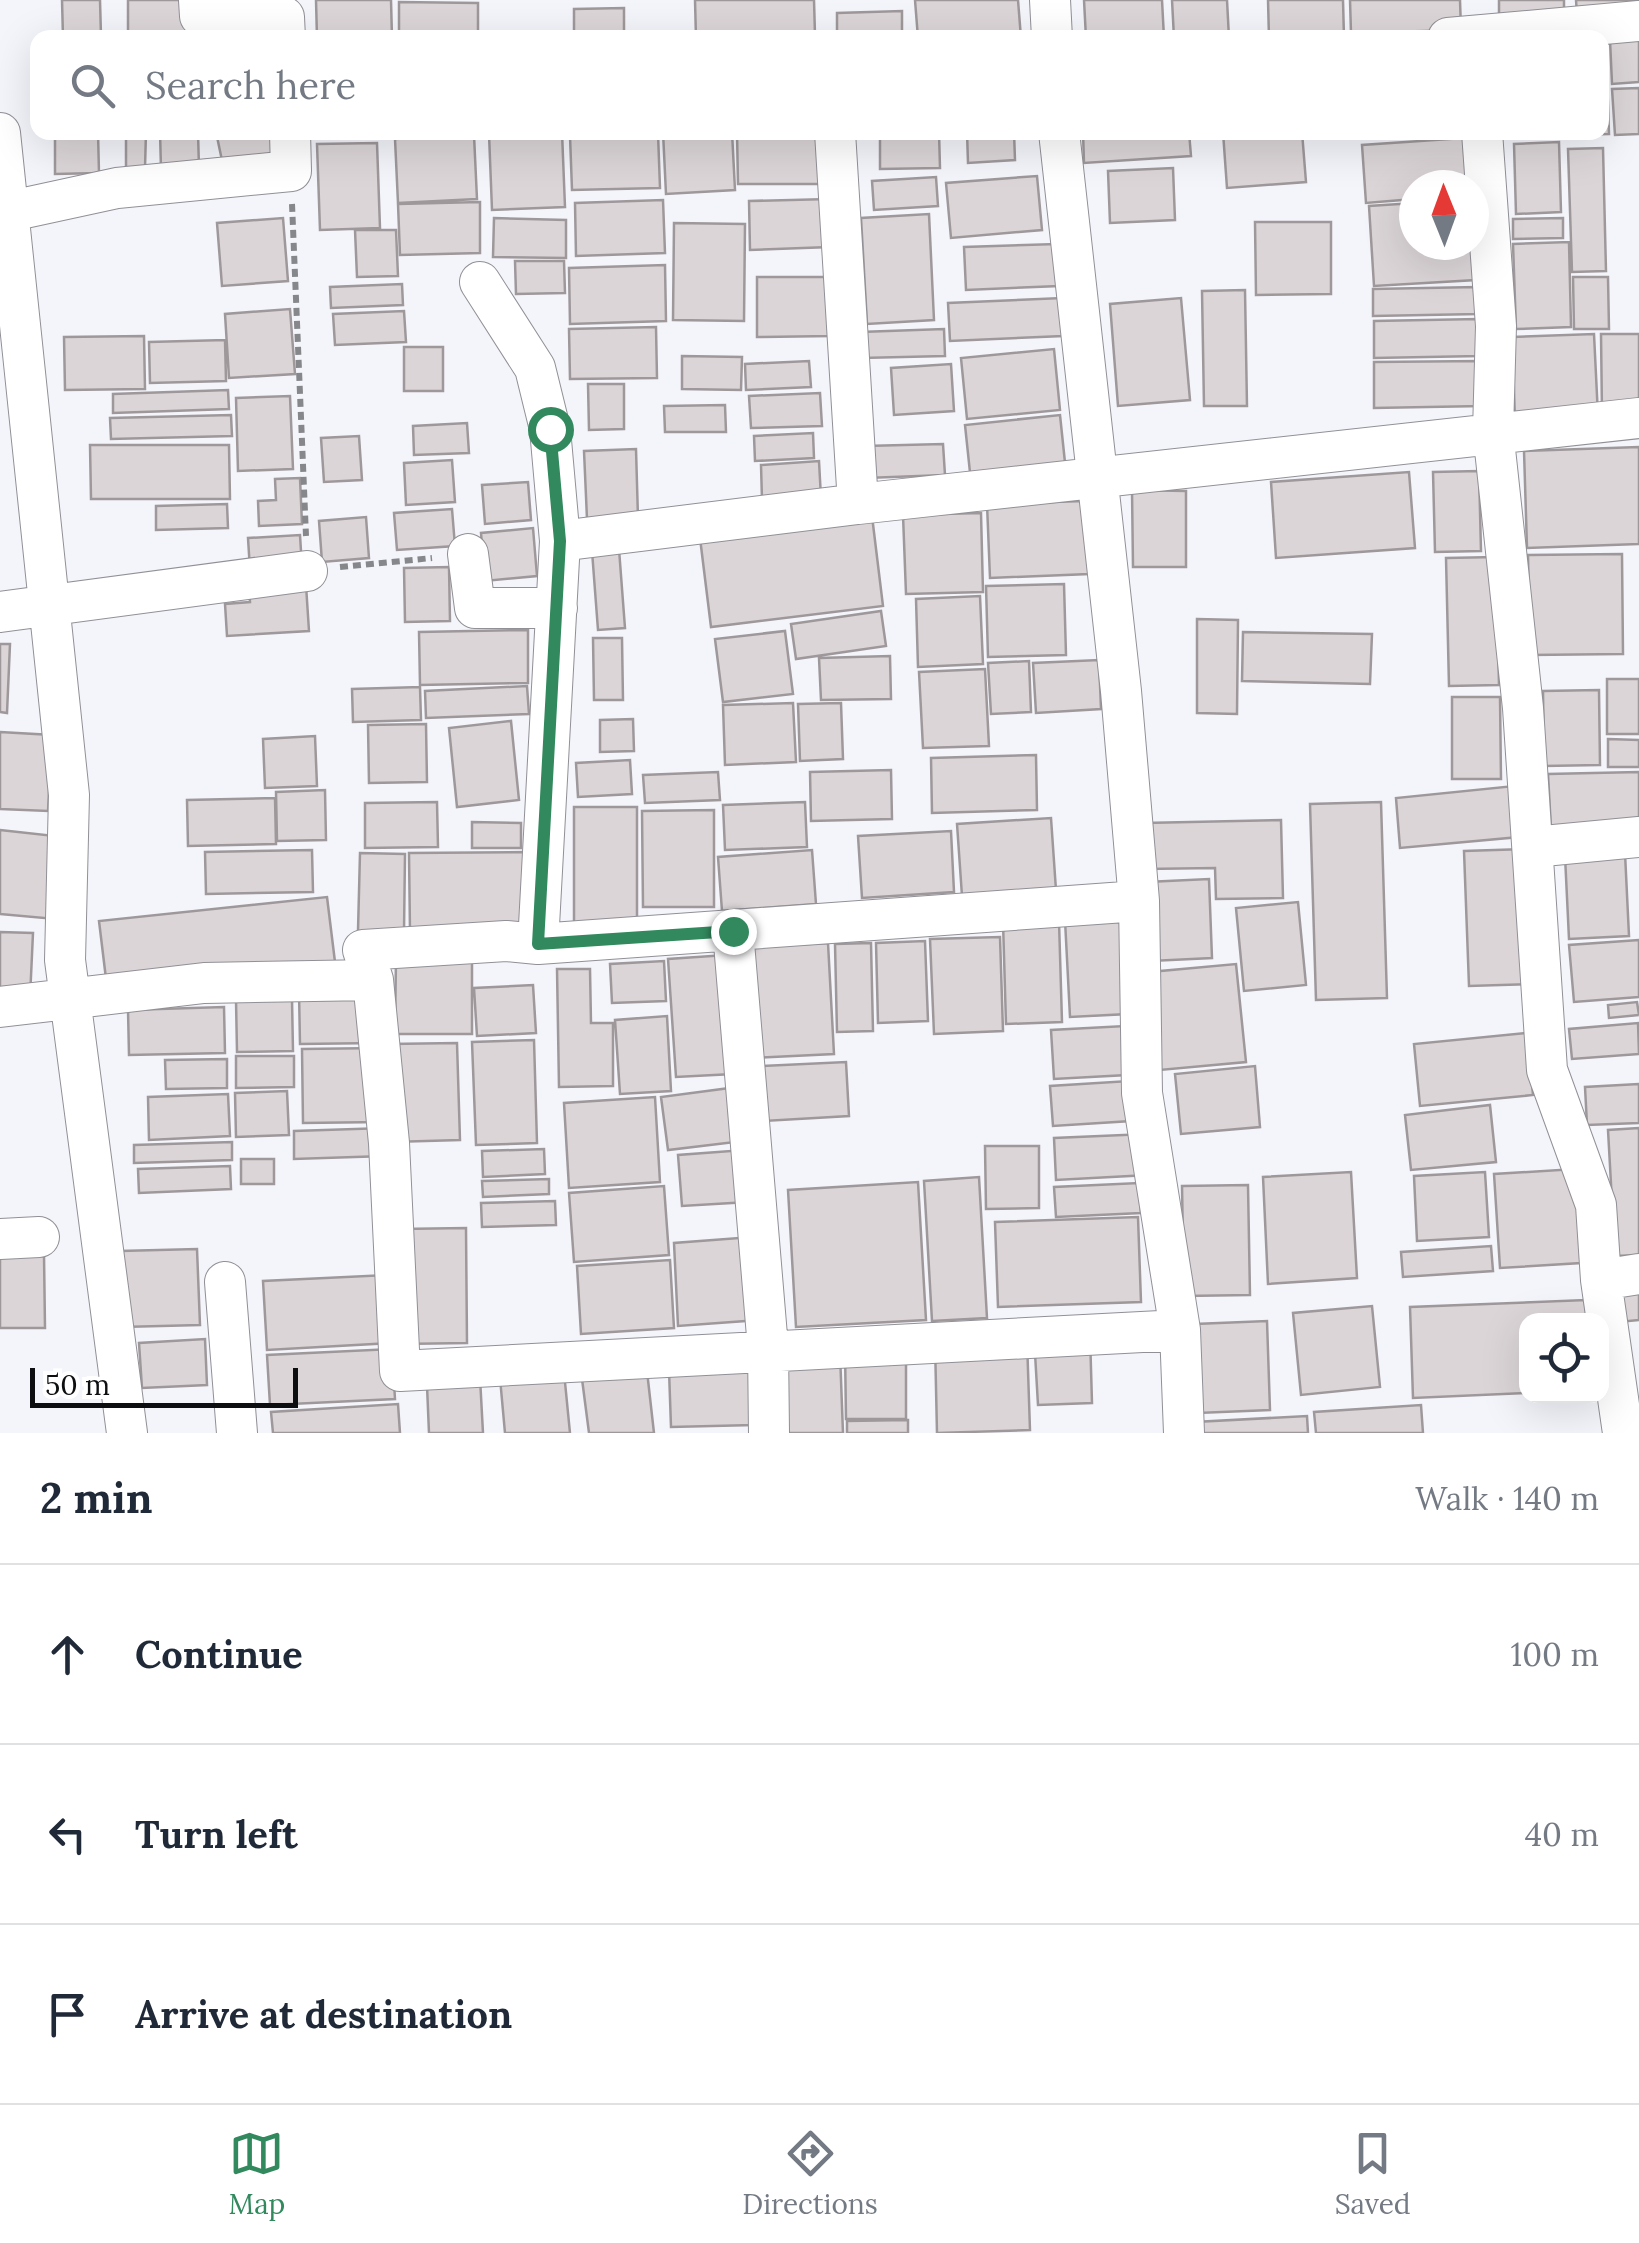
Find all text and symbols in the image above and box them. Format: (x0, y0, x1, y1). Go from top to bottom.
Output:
search box (30, 30, 1609, 140)
icon: search (65, 58, 120, 113)
text: Search here (145, 61, 356, 109)
north arrow (1399, 170, 1489, 260)
route start (528, 407, 574, 453)
route end (711, 909, 757, 955)
map controls (1519, 1313, 1609, 1403)
button: locate (1519, 1313, 1609, 1403)
scale bar (30, 1363, 298, 1408)
text: 50 m (45, 1367, 110, 1403)
text: 2 min (40, 1471, 153, 1525)
text: Walk · 140 m (1415, 1478, 1599, 1519)
icon: ahead (40, 1627, 95, 1682)
text: Continue (135, 1630, 303, 1678)
text: 100 m (1511, 1634, 1599, 1675)
icon: left (40, 1807, 95, 1862)
text: Turn left (135, 1810, 298, 1858)
text: 40 m (1525, 1814, 1599, 1855)
icon: arrive (40, 1987, 95, 2042)
text: Arrive at destination (135, 1990, 512, 2038)
tab: Map (228, 2126, 285, 2222)
tab: Directions (742, 2126, 878, 2222)
tab: Saved (1335, 2126, 1411, 2222)

